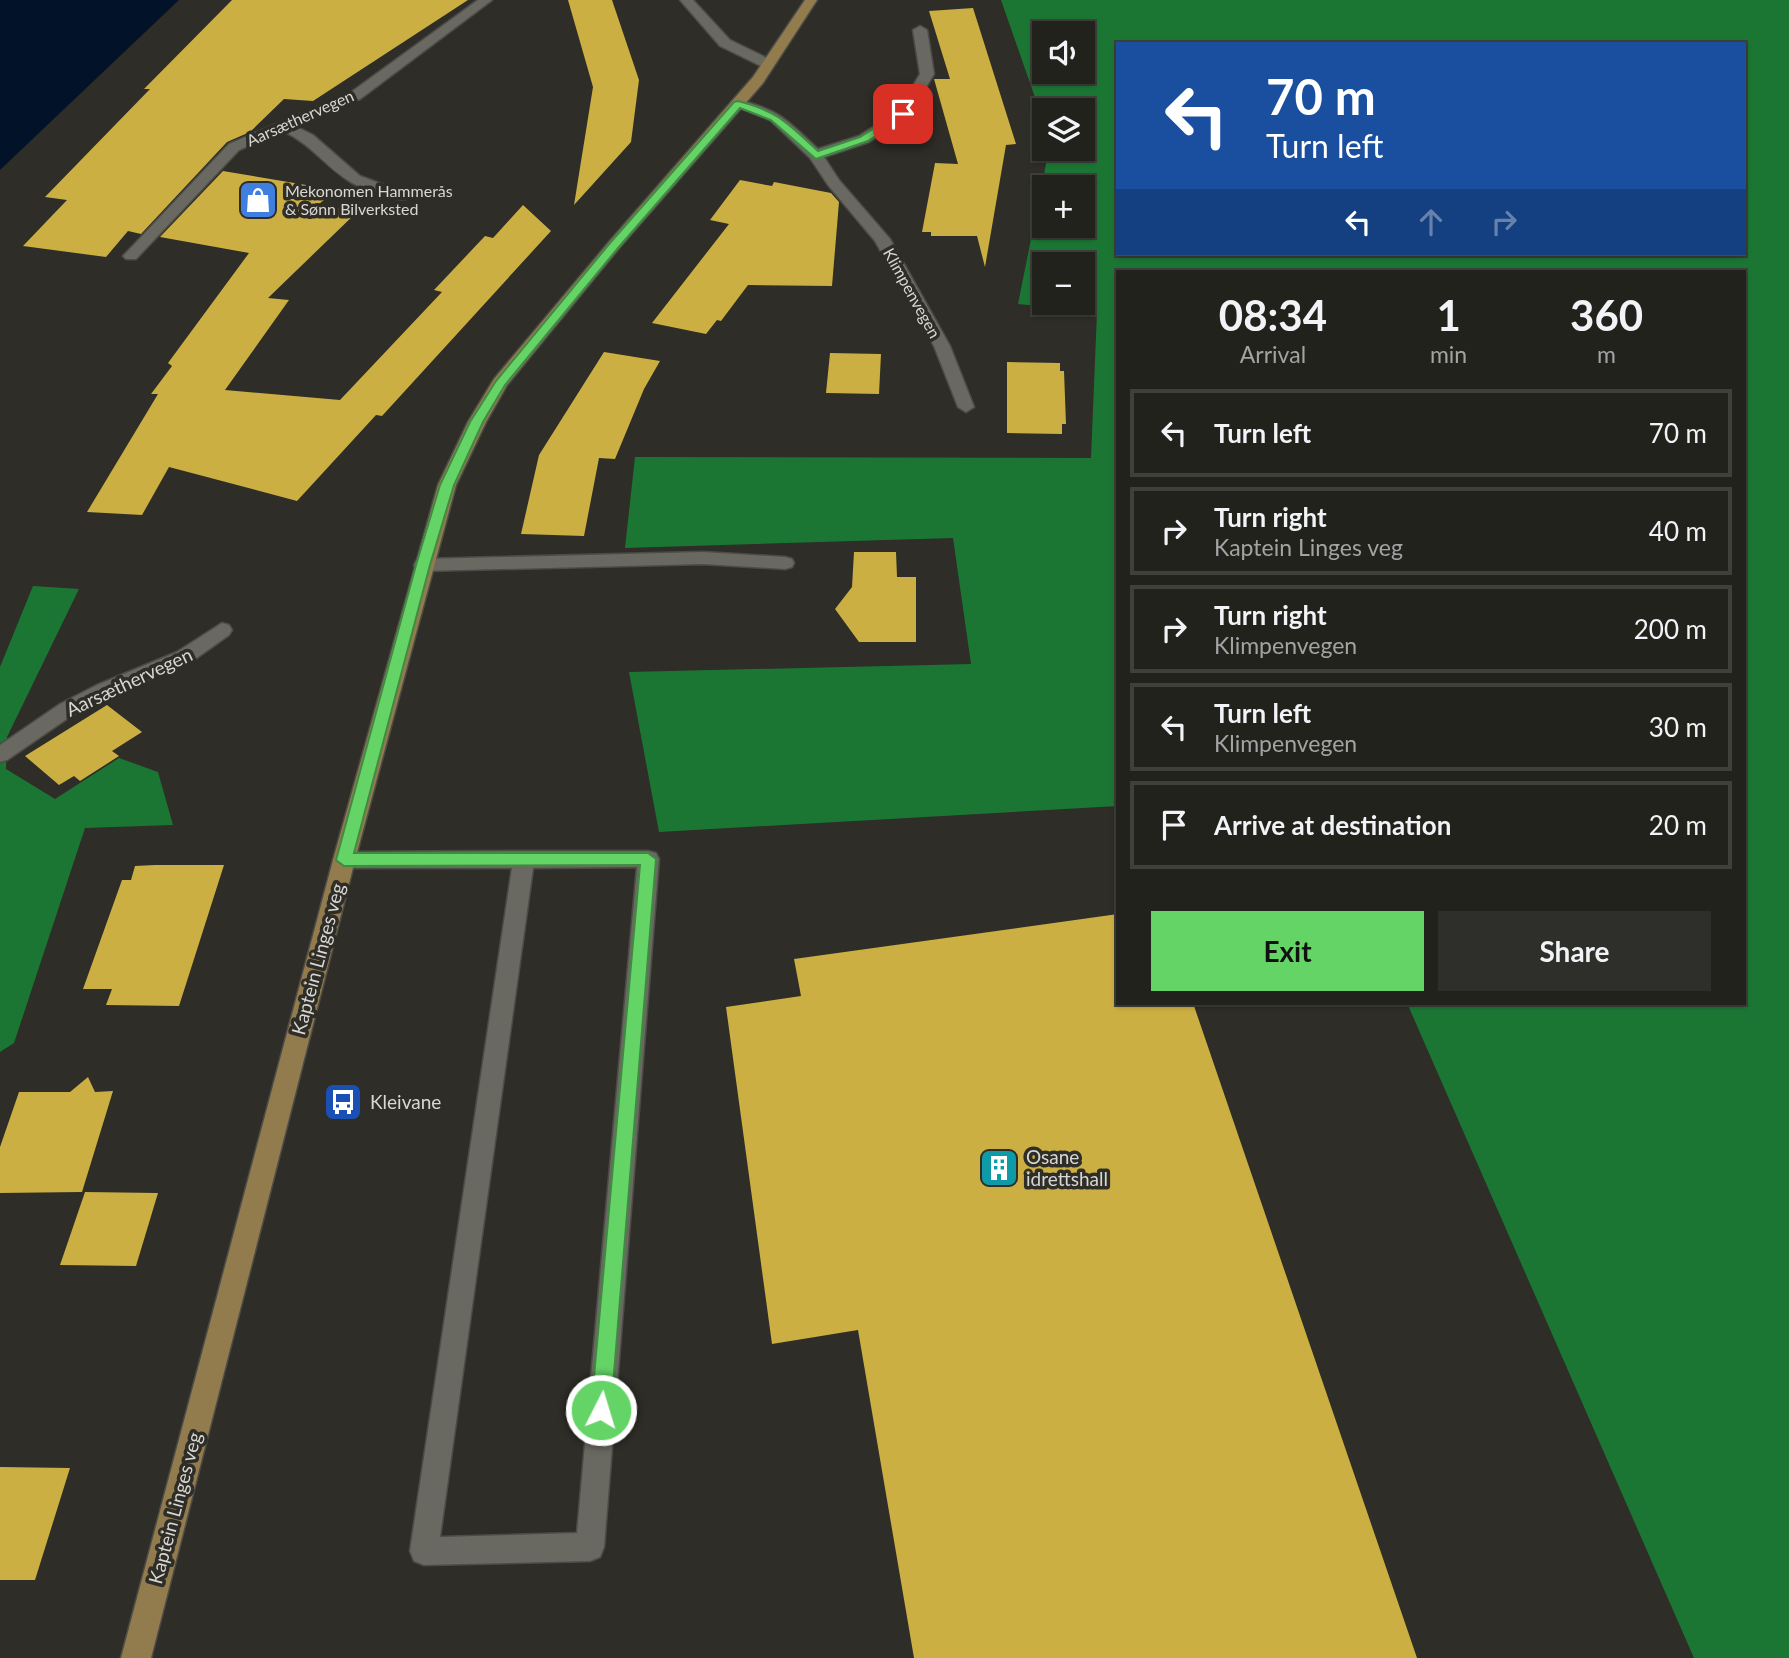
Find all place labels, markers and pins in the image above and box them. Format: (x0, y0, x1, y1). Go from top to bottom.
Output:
pin (873, 84, 933, 144)
shop icon: Mekonomen Hammerås & Sønn Bilverksted (237, 179, 279, 221)
place label: Mekonomen Hammerås & Sønn Bilverksted (285, 181, 453, 218)
bus stop icon: Kleivane (322, 1081, 364, 1123)
place label: Kleivane (370, 1090, 441, 1113)
place label: Osane idrettshall (1026, 1145, 1108, 1190)
building icon: Osane idrettshall (978, 1147, 1020, 1189)

